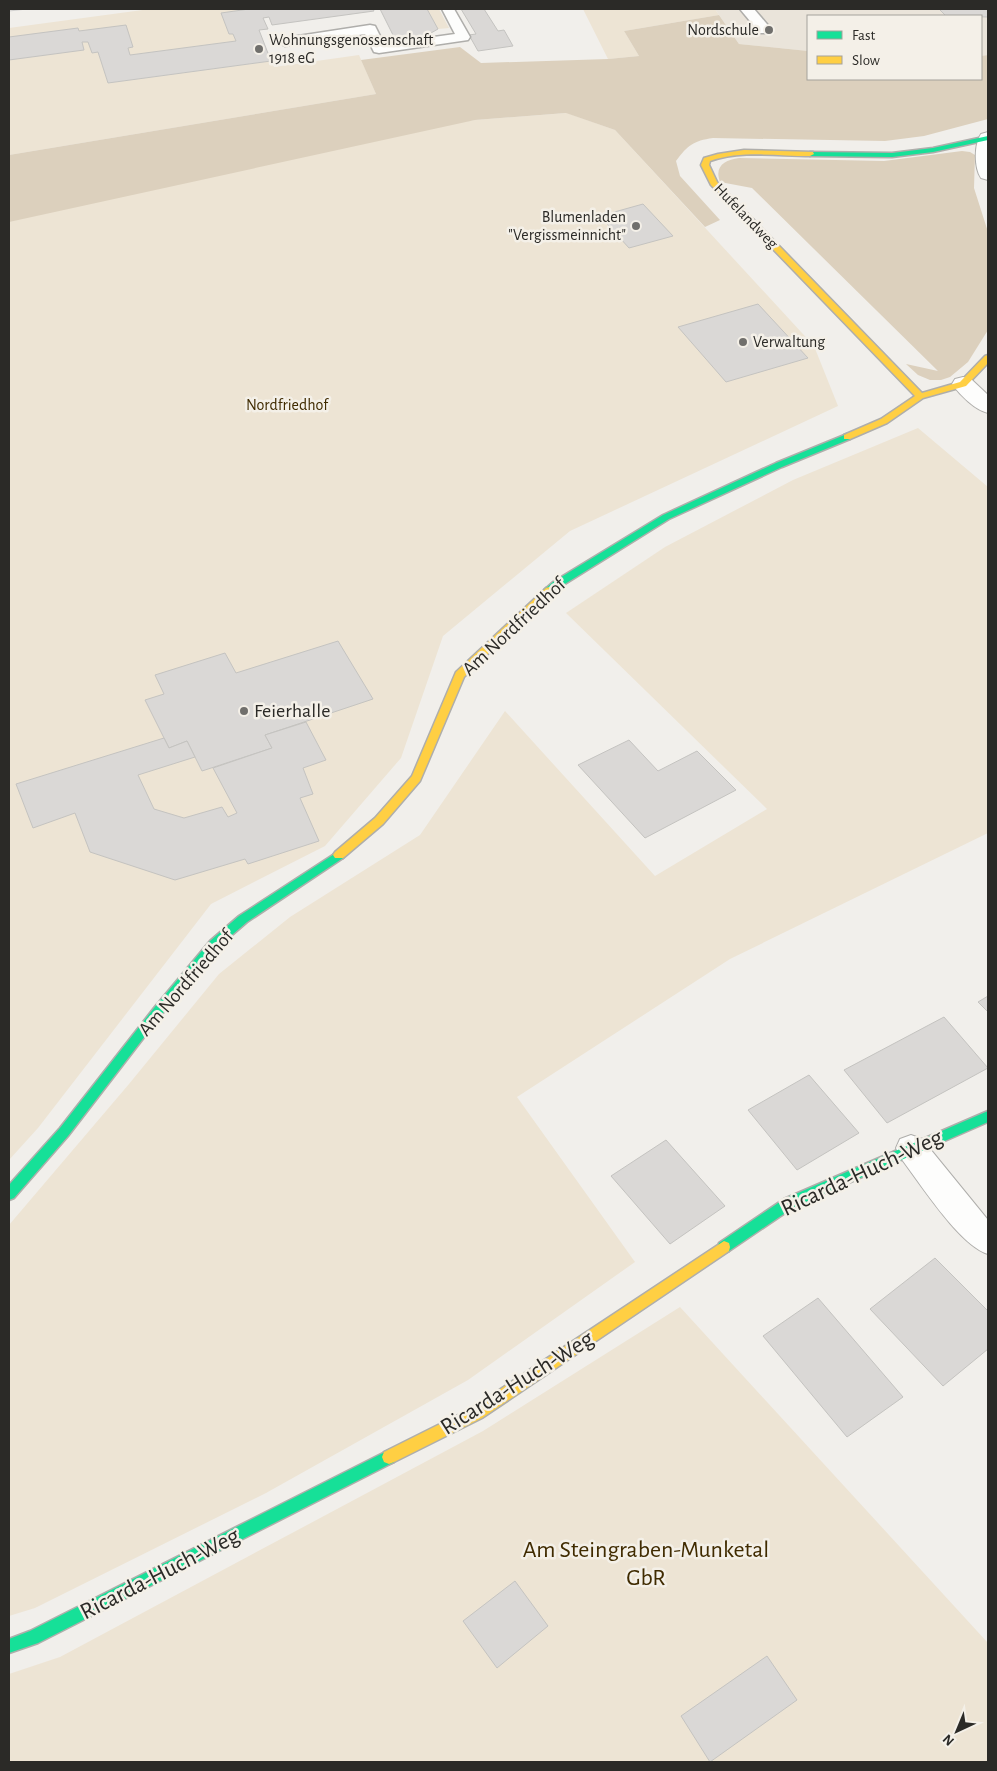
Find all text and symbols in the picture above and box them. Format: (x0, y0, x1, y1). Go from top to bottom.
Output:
legend (807, 15, 982, 80)
place label: Nordschule (687, 22, 759, 38)
marker: Nordschule (763, 24, 775, 36)
text: Fast (852, 28, 876, 43)
place label: Wohnungsgenossenschaft 1918 eG (269, 32, 433, 66)
marker: Wohnungsgenossenschaft 1918 eG (253, 43, 265, 55)
text: Slow (852, 53, 880, 68)
street label: Hufelandweg (711, 180, 781, 252)
place label: Blumenladen "Vergissmeinnicht" (508, 209, 626, 243)
marker: Blumenladen "Vergissmeinnicht" (630, 220, 642, 232)
place label: Verwaltung (753, 334, 825, 350)
marker: Verwaltung (737, 336, 749, 348)
park label: Nordfriedhof (246, 397, 329, 413)
street label: Am Nordfriedhof (458, 574, 570, 680)
place label: Feierhalle (254, 701, 330, 721)
marker: Feierhalle (238, 705, 250, 717)
street label: Am Nordfriedhof (135, 925, 238, 1040)
street label: Ricarda-Huch-Weg (777, 1125, 947, 1221)
street label: Ricarda-Huch-Weg (436, 1326, 598, 1440)
street label: Ricarda-Huch-Weg (76, 1523, 244, 1624)
park label: Am Steingraben-Munketal GbR (523, 1538, 769, 1590)
north arrow (932, 1706, 982, 1756)
text: N (940, 1731, 957, 1748)

